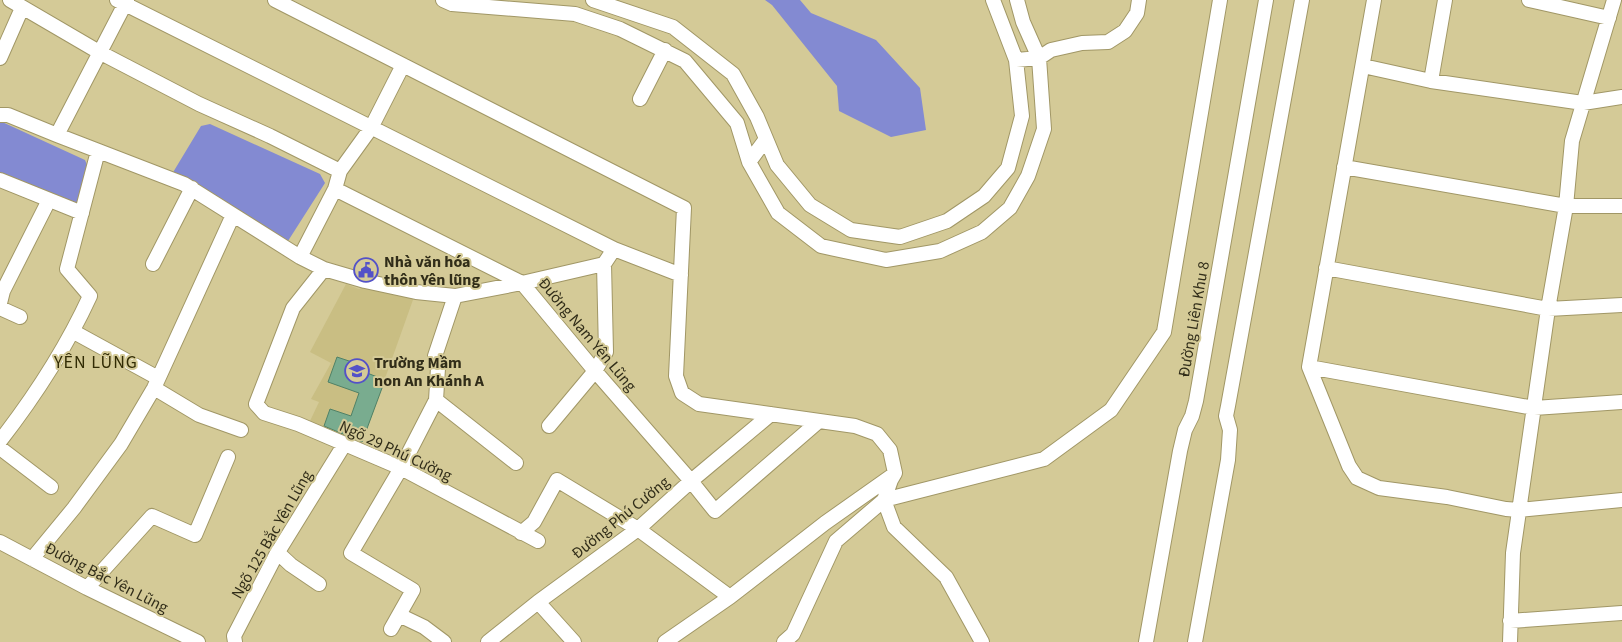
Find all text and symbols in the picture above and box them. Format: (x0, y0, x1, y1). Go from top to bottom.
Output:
place label: Nhà văn hóa thôn Yên lũng (384, 251, 480, 291)
public building icon: Nhà văn hóa thôn Yên lũng (353, 257, 379, 283)
street label: Đường Liên Khu 8 (1173, 260, 1215, 379)
street label: Đường Nam Yên Lũng (533, 273, 641, 396)
district label: YÊN LŨNG (53, 350, 138, 375)
place label: Trường Mầm non An Khánh A (374, 352, 485, 392)
school or university icon: Trường Mầm non An Khánh A (344, 358, 370, 384)
street label: Ngõ 29 Phú Cường (336, 415, 456, 487)
street label: Ngõ 125 Bắc Yên Lũng (226, 466, 318, 603)
street label: Đường Phú Cường (567, 471, 674, 564)
street label: Đường Bắc Yên Lũng (41, 537, 172, 618)

